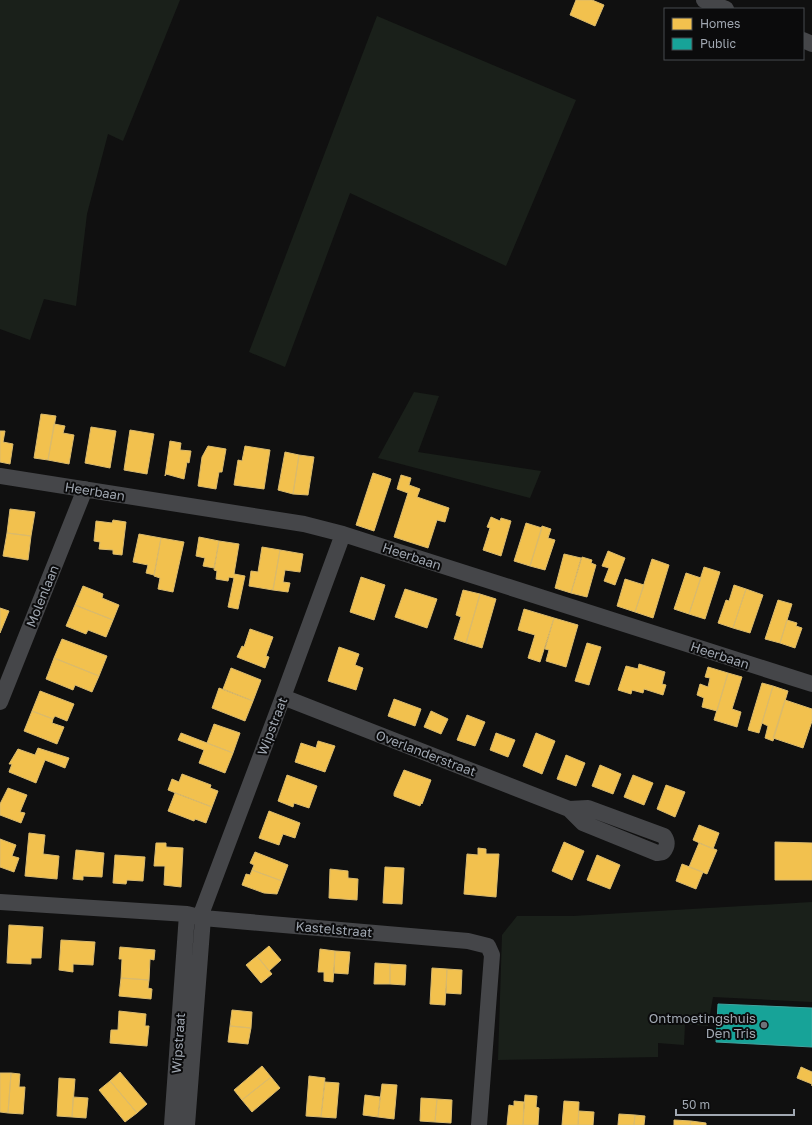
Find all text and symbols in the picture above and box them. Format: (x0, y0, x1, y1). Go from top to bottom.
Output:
legend (664, 8, 804, 60)
text: Homes (700, 16, 740, 31)
text: Public (700, 36, 737, 51)
street label: Heerbaan (64, 478, 126, 504)
street label: Heerbaan (381, 539, 443, 573)
street label: Molenlaan (22, 563, 62, 629)
street label: Heerbaan (689, 638, 751, 672)
street label: Wipstraat (254, 695, 290, 757)
street label: Overlanderstraat (374, 727, 478, 779)
street label: Kastelstraat (295, 918, 373, 940)
place label: Ontmoetingshuis Den Tris (649, 1010, 756, 1041)
street label: Wipstraat (168, 1012, 188, 1074)
marker: Ontmoetingshuis Den Tris (759, 1020, 769, 1030)
scale bar (676, 1091, 794, 1117)
text: 50 m (682, 1097, 710, 1112)

